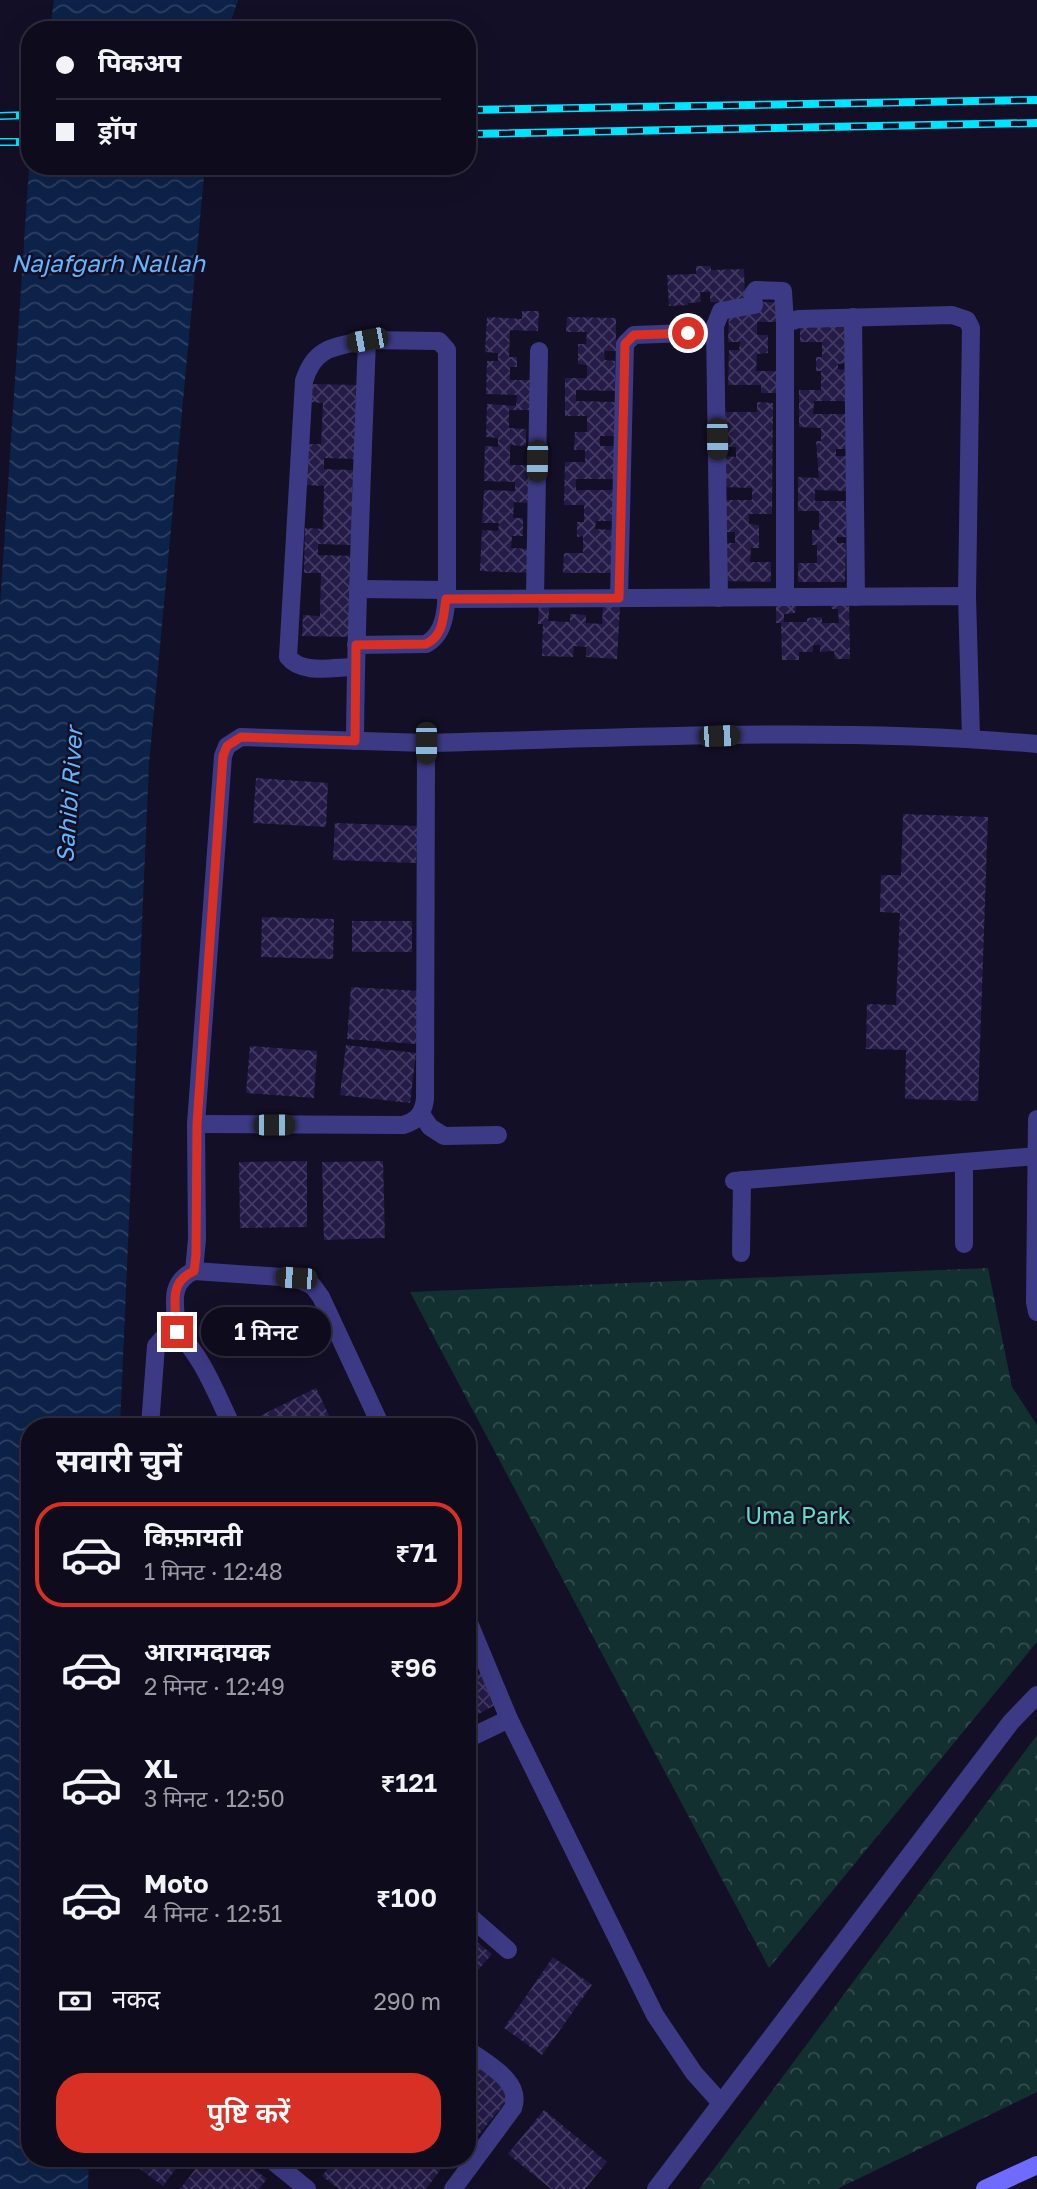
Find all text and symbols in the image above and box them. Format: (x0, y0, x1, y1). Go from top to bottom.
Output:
text: पिकअप (98, 47, 181, 78)
text: ड्रॉप (98, 114, 136, 145)
water label: Najafgarh Nallah (11, 248, 206, 278)
route start (672, 317, 704, 349)
car (345, 326, 390, 354)
car (707, 418, 728, 460)
car (527, 440, 548, 482)
water label: Sahibi River (49, 722, 88, 864)
car (416, 722, 437, 764)
car (698, 725, 741, 747)
car (254, 1115, 296, 1136)
car (275, 1266, 318, 1290)
callout: 1 मिनट (202, 1308, 331, 1356)
route end (161, 1316, 193, 1348)
text: 1 मिनट (234, 1317, 298, 1345)
text: सवारी चुनें (56, 1441, 182, 1479)
park label: Uma Park (745, 1501, 851, 1529)
text: किफ़ायती (144, 1521, 243, 1552)
icon: car (60, 1523, 123, 1586)
text: ₹71 (395, 1537, 437, 1568)
text: 1 मिनट · 12:48 (144, 1557, 283, 1585)
text: आरामदायक (144, 1636, 270, 1667)
icon: car (60, 1638, 123, 1701)
text: ₹96 (390, 1652, 437, 1683)
text: 2 मिनट · 12:49 (144, 1672, 285, 1700)
icon: car (60, 1753, 123, 1816)
text: XL (144, 1753, 178, 1784)
text: ₹121 (381, 1767, 437, 1798)
text: 3 मिनट · 12:50 (144, 1784, 285, 1812)
icon: car (60, 1868, 123, 1931)
text: Moto (144, 1868, 209, 1899)
text: ₹100 (376, 1882, 437, 1913)
text: 4 मिनट · 12:51 (144, 1899, 282, 1927)
icon: cash (56, 1982, 94, 2020)
text: नकद (112, 1983, 160, 2014)
text: 290 m (373, 1987, 441, 2015)
button: पुष्टि करें (56, 2073, 441, 2153)

